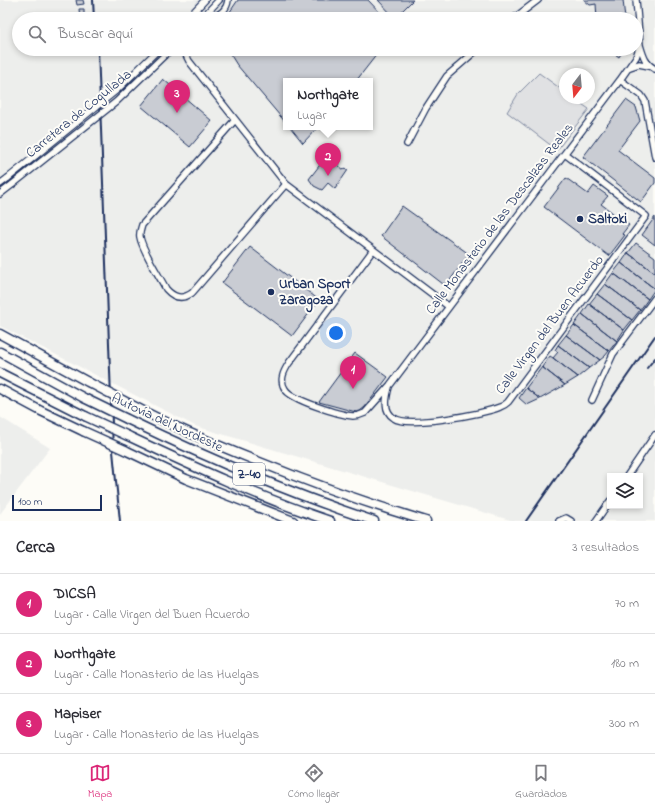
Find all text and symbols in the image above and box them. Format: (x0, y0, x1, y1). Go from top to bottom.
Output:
search box (12, 12, 643, 56)
icon: search (26, 23, 48, 45)
text: Buscar aquí (58, 23, 133, 45)
street label: Carretera de Cogullada (21, 65, 137, 164)
north arrow (559, 68, 595, 104)
popup (283, 78, 373, 130)
pin: 3 (164, 80, 190, 113)
text: Northgate (297, 84, 359, 106)
text: Lugar (297, 106, 326, 125)
street label: Calle Monasterio de las Descalzas Reales (421, 119, 579, 319)
pin: 2 (315, 143, 341, 176)
place label: Saltoki (588, 209, 628, 230)
marker: Saltoki (575, 214, 585, 224)
street label: Calle Virgen del Buen Acuerdo (491, 251, 610, 400)
place label: Urban Sport Zaragoza (279, 274, 351, 313)
marker: Urban Sport Zaragoza (266, 287, 276, 297)
your location (326, 323, 346, 343)
pin: 1 (340, 356, 366, 389)
street label: Autovía del Nordeste (108, 388, 227, 458)
road number: Z-40 (233, 463, 265, 485)
map controls (607, 473, 643, 509)
button: layers (607, 473, 643, 509)
scale bar (12, 493, 102, 512)
text: 100 m (18, 494, 42, 510)
text: Cerca (16, 535, 55, 560)
text: 3 resultados (572, 538, 639, 557)
text: DICSA (54, 583, 96, 605)
text: 1 (27, 594, 31, 613)
text: 70 m (615, 594, 639, 613)
text: Lugar · Calle Virgen del Buen Acuerdo (54, 605, 250, 624)
text: Northgate (54, 643, 115, 665)
text: 2 (26, 654, 32, 673)
text: 180 m (611, 654, 639, 673)
text: Lugar · Calle Monasterio de las Huelgas (54, 665, 259, 684)
text: Mapiser (54, 703, 101, 725)
text: 3 (26, 714, 32, 733)
text: 300 m (609, 714, 639, 733)
text: Lugar · Calle Monasterio de las Huelgas (54, 725, 259, 744)
tab: Mapa (88, 762, 112, 802)
tab: Cómo llegar (288, 762, 340, 802)
tab: Guardados (515, 762, 567, 802)

